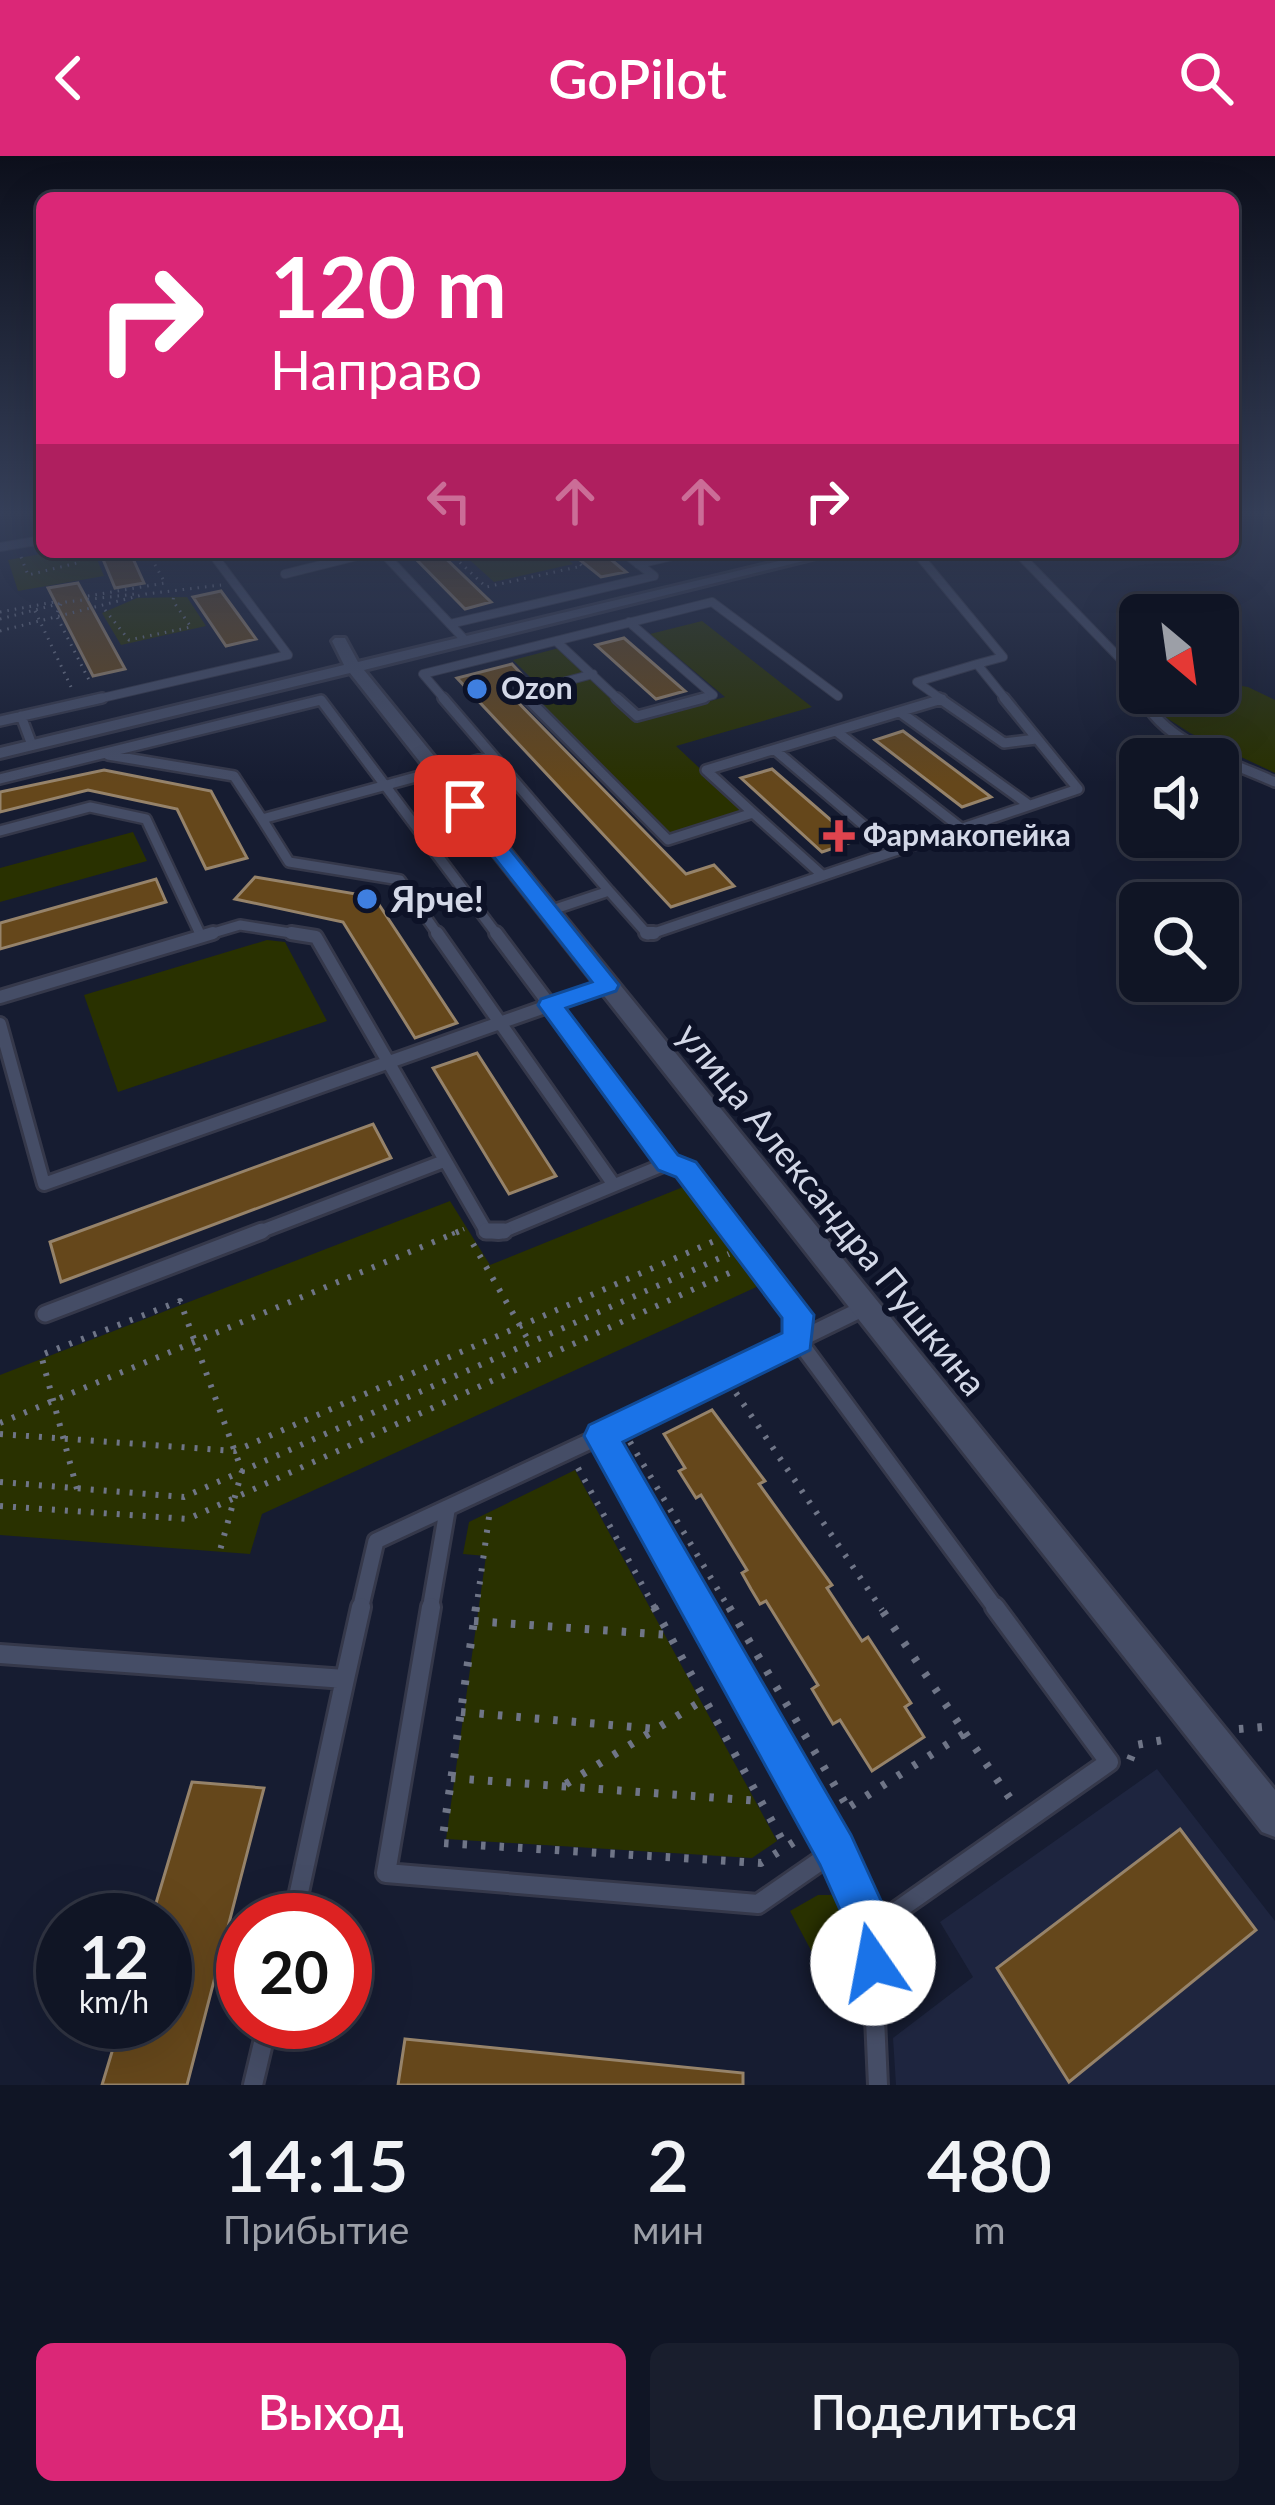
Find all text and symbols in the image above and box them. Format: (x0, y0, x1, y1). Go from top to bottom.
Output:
icon: back (36, 45, 102, 111)
icon: search (1173, 45, 1239, 111)
text: GoPilot (548, 46, 727, 111)
text: 120 m (270, 235, 507, 336)
icon: right (72, 240, 228, 396)
text: Направо (270, 337, 482, 402)
icon: left (416, 468, 482, 534)
icon: ahead (542, 468, 608, 534)
icon: ahead (668, 468, 734, 534)
icon: right (794, 468, 860, 534)
north arrow (1119, 594, 1239, 714)
map controls (1119, 594, 1239, 1002)
place label: Ozon (501, 669, 573, 705)
marker: Ozon (464, 676, 490, 702)
button: sound (1119, 738, 1239, 858)
pin (414, 755, 516, 857)
icon: arrive (432, 773, 498, 839)
place label: Фармакопейка (863, 816, 1071, 852)
marker: Фармакопейка (826, 823, 852, 849)
place label: Ярче! (390, 876, 484, 920)
button: search (1119, 882, 1239, 1002)
marker: Ярче! (354, 886, 380, 912)
street label: улица Александра Пушкина (669, 1013, 997, 1404)
speed limit sign: 20 (216, 1893, 372, 2049)
position arrow (810, 1900, 936, 2026)
text: 12 (79, 1920, 149, 1992)
text: km/h (79, 1983, 149, 2019)
text: 14:15 (223, 2121, 409, 2207)
text: 2 (647, 2121, 689, 2207)
text: 480 (927, 2121, 1052, 2207)
text: Прибытие (223, 2206, 409, 2252)
text: мин (632, 2206, 704, 2252)
text: m (973, 2206, 1006, 2252)
button: Выход (36, 2343, 626, 2481)
button: Поделиться (650, 2343, 1239, 2481)

